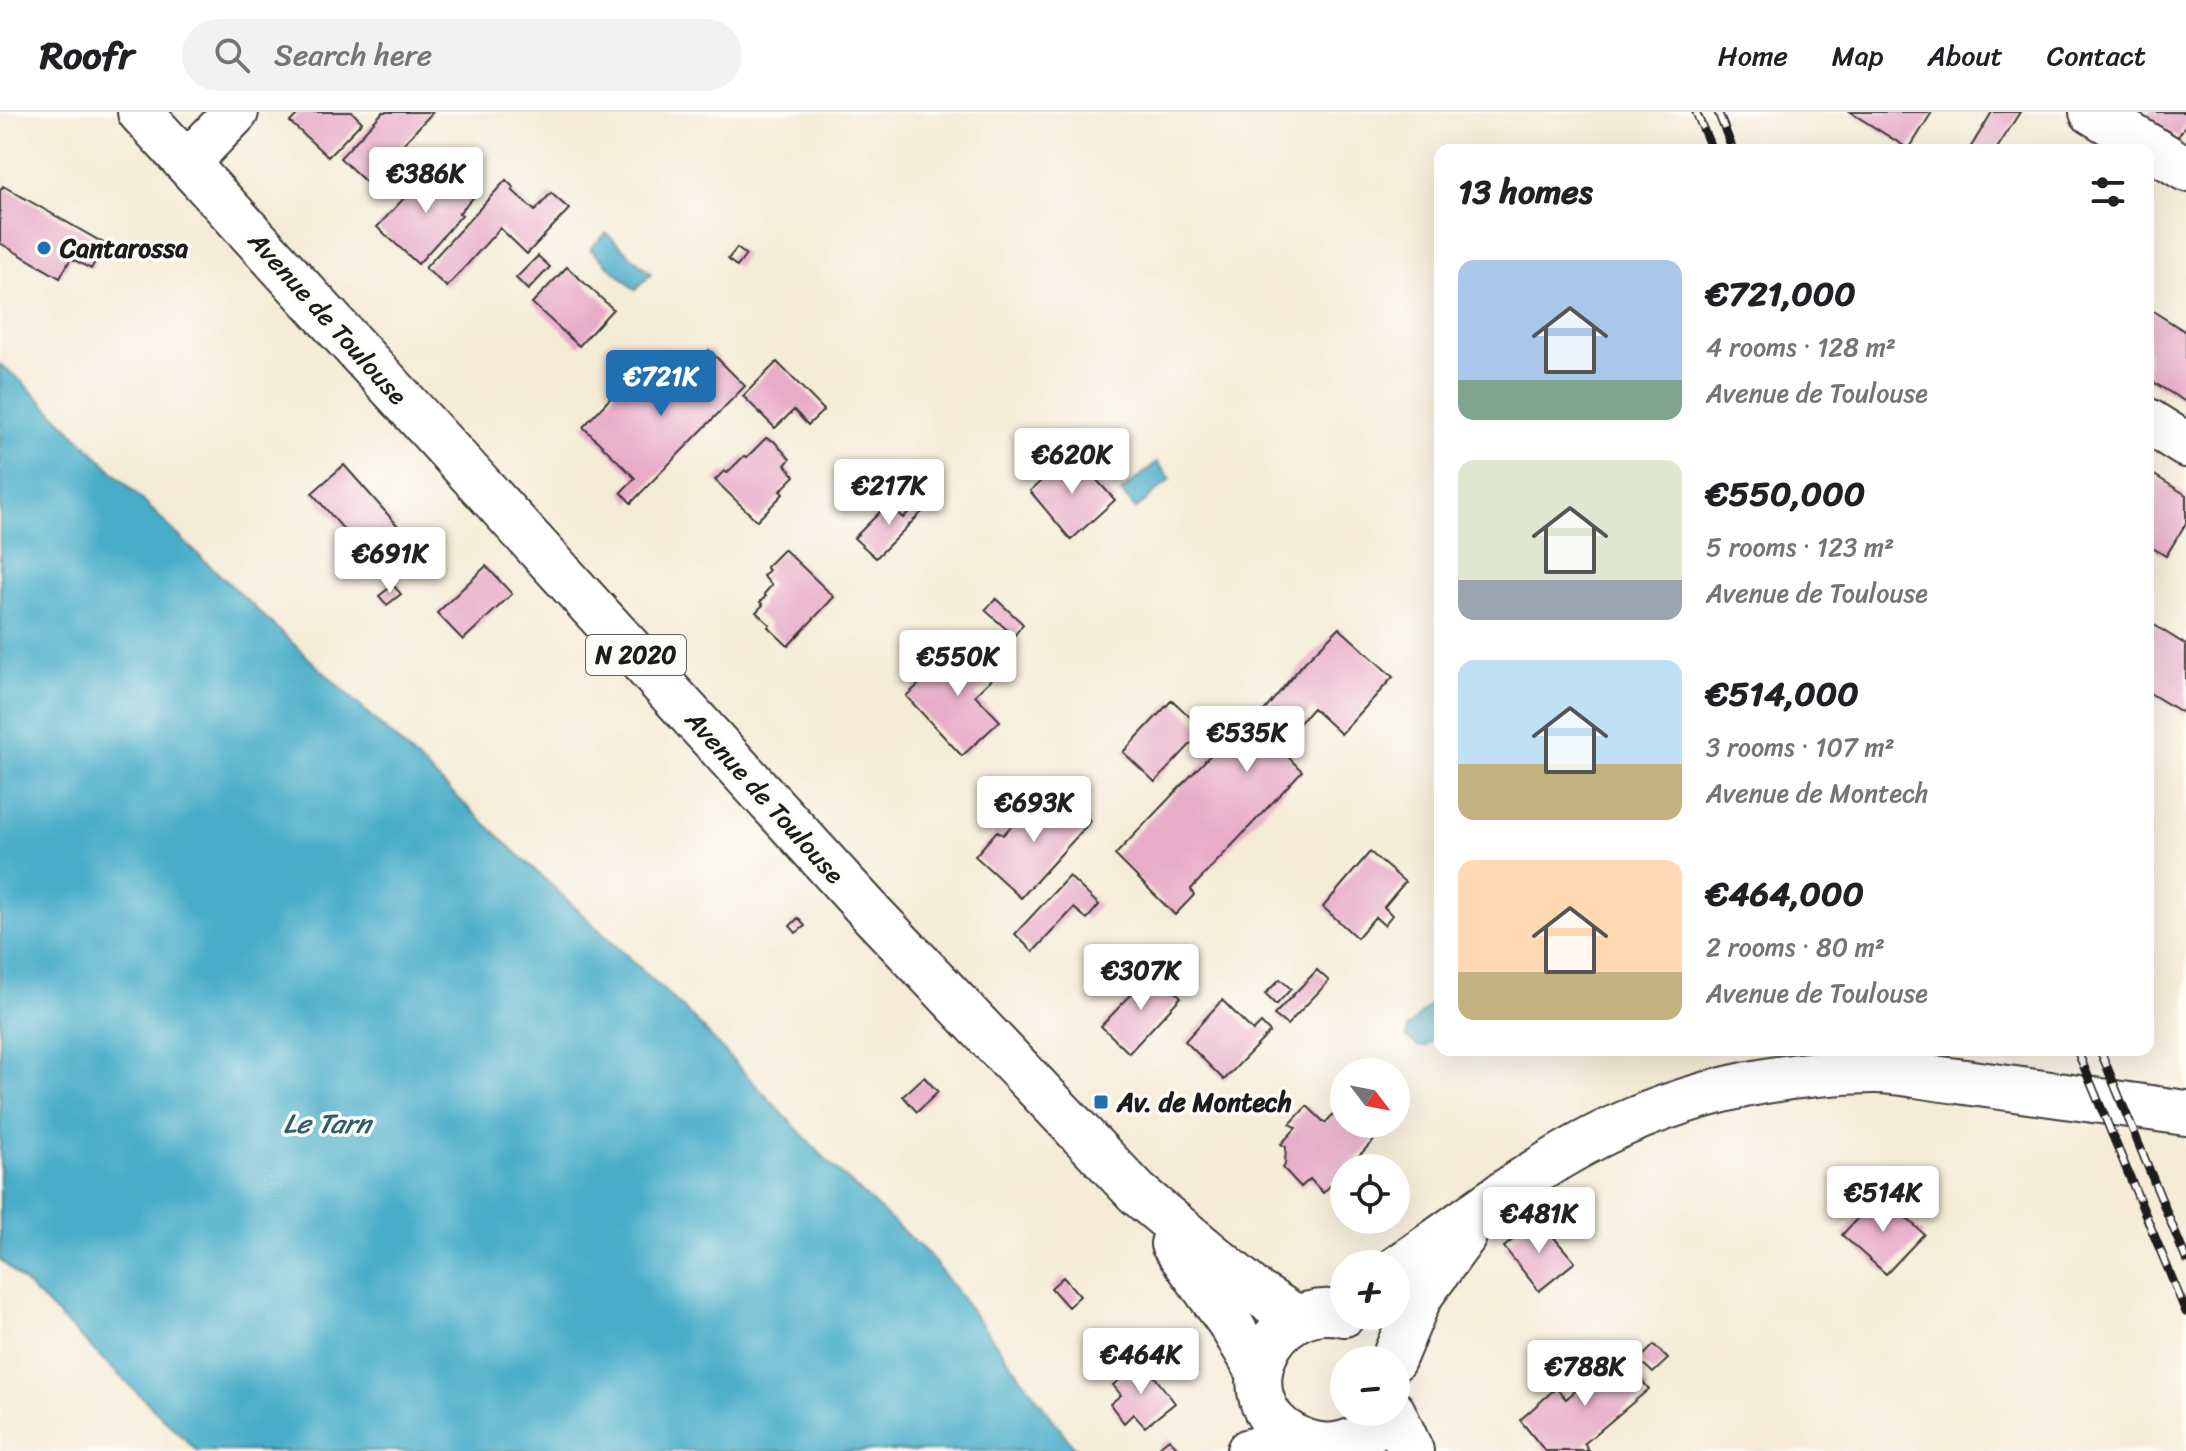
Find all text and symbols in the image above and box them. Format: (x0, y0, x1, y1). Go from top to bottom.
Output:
search box (182, 19, 742, 91)
text: Roofr (40, 22, 134, 89)
text: Search here (274, 28, 432, 82)
text: Home (1718, 31, 1788, 80)
text: Map (1832, 31, 1883, 80)
text: About (1927, 31, 2003, 80)
text: Contact (2047, 31, 2146, 80)
icon: search (210, 33, 254, 77)
pin: €386K (370, 147, 482, 215)
text: €386K (387, 150, 465, 196)
text: 13 homes (1458, 162, 1593, 222)
icon: filters (2086, 170, 2130, 214)
street label: Avenue de Toulouse (236, 219, 420, 416)
place label: Cantarossa (59, 225, 188, 271)
marker: Cantarossa (35, 239, 53, 257)
text: €721,000 (1706, 264, 1856, 324)
icon: home (1522, 292, 1618, 388)
text: 4 rooms · 128 m² (1706, 324, 1896, 370)
pin: €721K (605, 350, 717, 418)
text: €721K (624, 353, 698, 399)
text: Avenue de Toulouse (1706, 370, 1928, 416)
pin: €620K (1016, 428, 1128, 496)
text: €620K (1032, 431, 1112, 477)
pin: €217K (833, 459, 945, 527)
text: €217K (852, 462, 926, 508)
text: €550,000 (1706, 464, 1865, 524)
icon: home (1522, 492, 1618, 588)
text: 5 rooms · 123 m² (1706, 524, 1894, 570)
pin: €691K (334, 527, 446, 595)
text: €691K (353, 530, 427, 576)
text: Avenue de Toulouse (1706, 570, 1928, 616)
pin: €550K (902, 630, 1014, 698)
text: €550K (917, 633, 999, 679)
road number: N 2020 (586, 635, 686, 675)
text: €514,000 (1706, 664, 1859, 724)
icon: home (1522, 692, 1618, 788)
street label: Avenue de Toulouse (673, 698, 857, 895)
pin: €535K (1191, 706, 1303, 774)
text: €535K (1207, 709, 1287, 755)
text: 3 rooms · 107 m² (1706, 724, 1895, 770)
text: Avenue de Montech (1706, 770, 1929, 816)
pin: €693K (978, 776, 1090, 844)
text: €693K (995, 779, 1073, 825)
text: €464,000 (1706, 864, 1864, 924)
icon: home (1522, 892, 1618, 988)
text: 2 rooms · 80 m² (1706, 924, 1885, 970)
pin: €307K (1085, 944, 1197, 1012)
text: €307K (1102, 947, 1180, 993)
text: Avenue de Toulouse (1706, 970, 1928, 1016)
north arrow (1330, 1058, 1410, 1138)
map controls (1330, 1058, 1410, 1426)
place label: Av. de Montech (1116, 1079, 1292, 1125)
marker: Av. de Montech (1092, 1093, 1110, 1111)
water label: Le Tarn (283, 1099, 374, 1148)
button: locate (1330, 1154, 1410, 1234)
pin: €514K (1827, 1166, 1939, 1234)
text: €514K (1845, 1169, 1921, 1215)
pin: €481K (1483, 1187, 1595, 1255)
text: €481K (1501, 1190, 1577, 1236)
button: + (1330, 1250, 1410, 1330)
pin: €464K (1085, 1328, 1197, 1396)
text: €464K (1101, 1331, 1181, 1377)
pin: €788K (1529, 1340, 1641, 1408)
text: €788K (1545, 1343, 1625, 1389)
button: − (1330, 1346, 1410, 1426)

